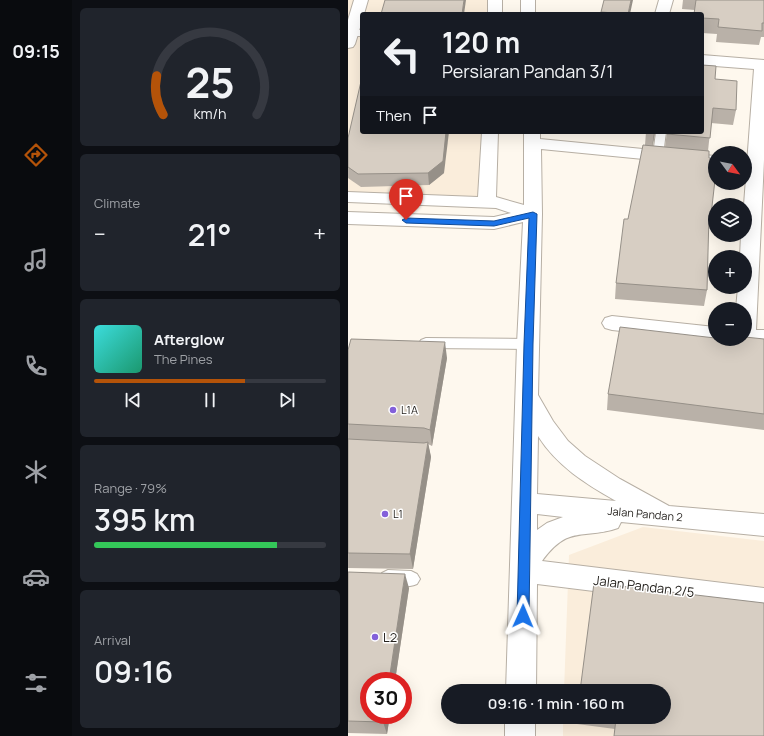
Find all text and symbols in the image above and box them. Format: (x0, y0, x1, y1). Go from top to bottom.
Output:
text: 120 m (442, 23, 520, 61)
icon: left (376, 28, 428, 80)
text: 09:15 (12, 39, 60, 63)
text: 25 (185, 54, 235, 110)
text: Persiaran Pandan 3/1 (442, 59, 614, 83)
text: km/h (193, 103, 227, 122)
icon: arrive (419, 104, 441, 126)
text: Then (376, 105, 411, 126)
icon: directions (22, 141, 50, 169)
north arrow (708, 146, 752, 190)
map controls (708, 146, 752, 346)
pin (389, 179, 423, 220)
icon: arrive (395, 185, 417, 207)
text: Climate (94, 194, 140, 212)
button: layers (708, 198, 752, 242)
text: 21° (188, 214, 231, 255)
text: − (94, 219, 106, 249)
text: + (313, 219, 326, 249)
icon: music (22, 246, 50, 274)
button: + (708, 250, 752, 294)
button: − (708, 302, 752, 346)
text: Afterglow (154, 329, 225, 350)
text: The Pines (154, 350, 213, 368)
icon: phone (22, 352, 50, 380)
icon: previous (122, 389, 144, 411)
icon: pause (199, 389, 221, 411)
icon: next (276, 389, 298, 411)
place label: L1A (401, 402, 418, 417)
marker: L1A (388, 405, 398, 415)
icon: climate (22, 458, 50, 486)
text: Range · 79% (94, 479, 167, 497)
text: 395 km (94, 499, 196, 540)
street label: Jalan Pandan 2 (607, 503, 683, 524)
place label: L1 (393, 506, 403, 521)
marker: L1 (380, 509, 390, 519)
icon: car (22, 563, 50, 591)
street label: Jalan Pandan 2/5 (593, 571, 695, 601)
position arrow (502, 595, 544, 637)
place label: L2 (383, 628, 397, 646)
text: Arrival (94, 631, 131, 649)
marker: L2 (370, 632, 380, 642)
text: 09:16 (94, 651, 173, 692)
icon: filters (22, 669, 50, 697)
speed limit sign: 30 (360, 672, 412, 724)
text: 09:16 · 1 min · 160 m (488, 693, 624, 714)

